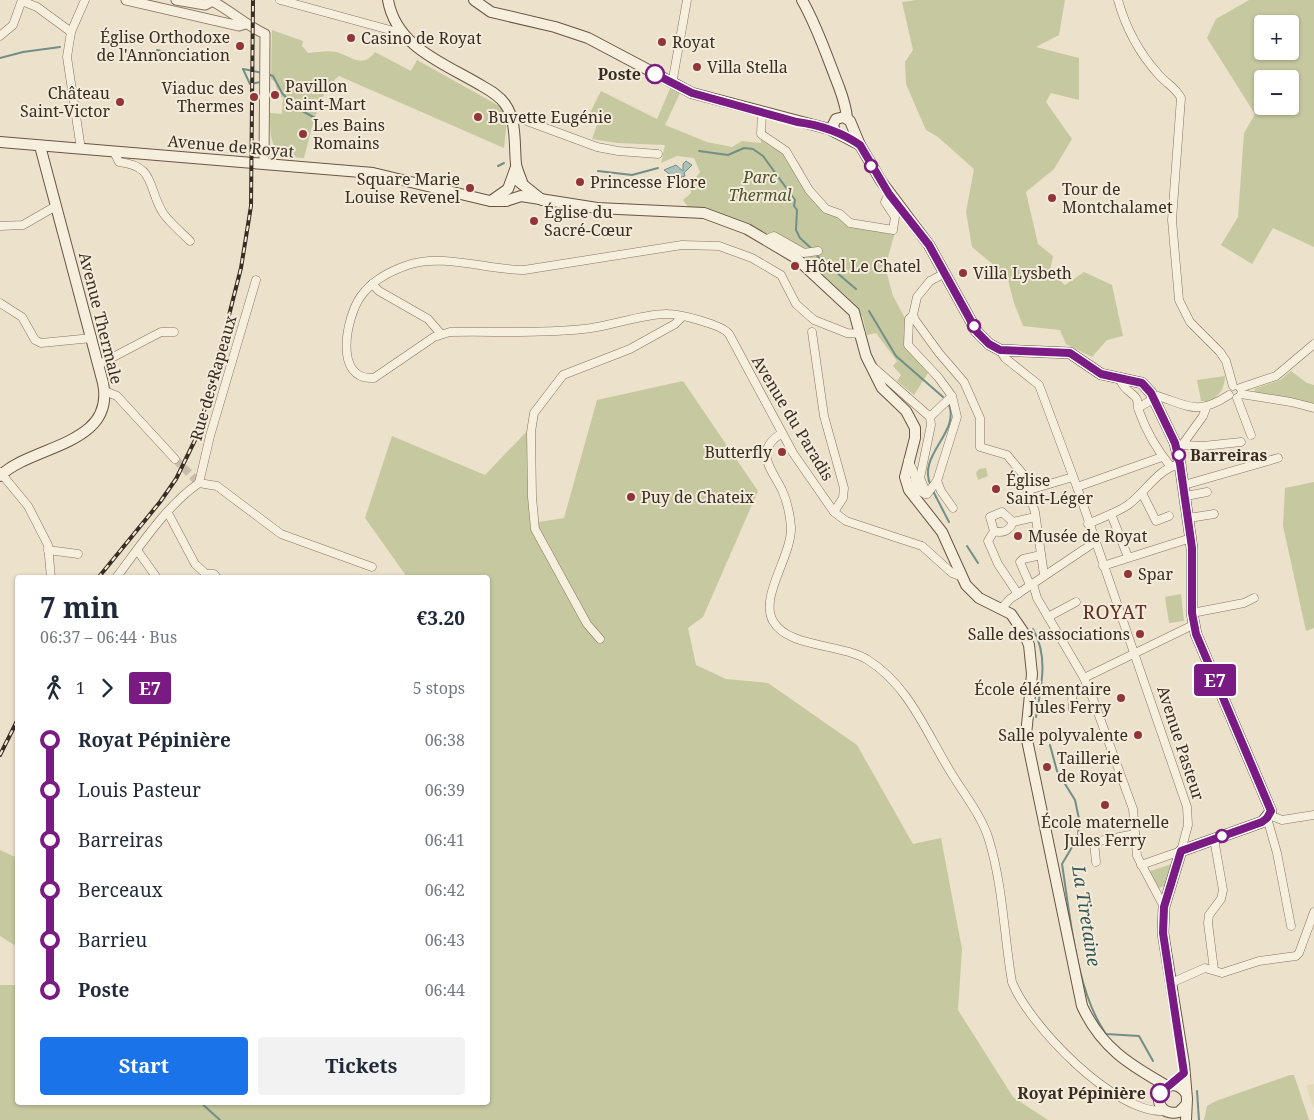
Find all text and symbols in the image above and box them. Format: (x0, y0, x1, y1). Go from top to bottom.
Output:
map controls (1254, 15, 1299, 115)
button: + (1254, 15, 1299, 60)
place label: Église Orthodoxe de l'Annonciation (96, 26, 230, 66)
place label: Casino de Royat (361, 27, 482, 49)
place label: Royat (672, 31, 715, 53)
marker: Casino de Royat (345, 32, 357, 44)
marker: Royat (656, 36, 668, 48)
marker: Église Orthodoxe de l'Annonciation (234, 40, 246, 52)
place label: Villa Stella (707, 56, 788, 78)
marker: Villa Stella (691, 61, 703, 73)
place label: Poste (598, 63, 641, 85)
marker: Poste (645, 64, 665, 84)
button: − (1254, 70, 1299, 115)
place label: Pavillon Saint-Mart (285, 75, 366, 115)
place label: Viaduc des Thermes (161, 77, 244, 117)
place label: Château Saint-Victor (20, 82, 110, 122)
marker: Pavillon Saint-Mart (269, 89, 281, 101)
marker: Viaduc des Thermes (248, 91, 260, 103)
marker: Château Saint-Victor (114, 96, 126, 108)
place label: Buvette Eugénie (488, 106, 612, 128)
marker: Buvette Eugénie (472, 111, 484, 123)
place label: Les Bains Romains (313, 114, 385, 154)
marker: Les Bains Romains (297, 128, 309, 140)
street label: Avenue de Royat (167, 130, 296, 163)
unlabelled marker (864, 159, 878, 173)
park label: Parc Thermal (728, 166, 792, 206)
place label: Square Marie Louise Revenel (345, 168, 460, 208)
place label: Princesse Flore (590, 171, 706, 193)
marker: Princesse Flore (574, 176, 586, 188)
place label: Tour de Montchalamet (1062, 178, 1173, 218)
marker: Square Marie Louise Revenel (464, 182, 476, 194)
marker: Tour de Montchalamet (1046, 192, 1058, 204)
place label: Église du Sacré-Cœur (544, 201, 633, 241)
marker: Église du Sacré-Cœur (528, 215, 540, 227)
street label: Avenue Thermale (74, 250, 128, 386)
place label: Hôtel Le Chatel (805, 255, 921, 277)
marker: Hôtel Le Chatel (789, 260, 801, 272)
place label: Villa Lysbeth (973, 262, 1072, 284)
marker: Villa Lysbeth (957, 267, 969, 279)
street label: Rue des Rapeaux (185, 312, 242, 443)
unlabelled marker (967, 319, 981, 333)
street label: Avenue du Paradis (747, 351, 839, 485)
place label: Butterfly (704, 441, 773, 463)
place label: Barreiras (1190, 444, 1268, 466)
marker: Butterfly (776, 446, 788, 458)
marker: Barreiras (1172, 448, 1186, 462)
place label: Église Saint-Léger (1006, 469, 1093, 509)
marker: Église Saint-Léger (990, 483, 1002, 495)
place label: Puy de Chateix (641, 486, 755, 508)
marker: Puy de Chateix (625, 491, 637, 503)
place label: Musée de Royat (1028, 525, 1148, 547)
marker: Musée de Royat (1012, 530, 1024, 542)
place label: Spar (1138, 563, 1174, 585)
marker: Spar (1122, 568, 1134, 580)
text: 7 min (40, 588, 119, 626)
district label: ROYAT (1082, 599, 1148, 625)
text: €3.20 (417, 605, 465, 631)
place label: Salle des associations (968, 623, 1130, 645)
text: 06:37 – 06:44 · Bus (40, 626, 177, 648)
marker: Salle des associations (1134, 628, 1146, 640)
line badge: E7 (1192, 664, 1238, 696)
text: E7 (1204, 668, 1226, 692)
icon: walk (40, 674, 68, 702)
icon: forward (93, 674, 121, 702)
text: E7 (139, 676, 161, 700)
text: 1 (76, 677, 85, 699)
text: 5 stops (413, 677, 465, 699)
place label: École élémentaire Jules Ferry (974, 678, 1112, 718)
street label: Avenue Pasteur (1152, 683, 1210, 803)
marker: École élémentaire Jules Ferry (1115, 692, 1127, 704)
place label: Salle polyvalente (998, 724, 1128, 746)
text: Royat Pépinière (78, 727, 231, 753)
text: 06:38 (425, 729, 465, 751)
marker: Salle polyvalente (1132, 729, 1144, 741)
place label: Taillerie de Royat (1057, 747, 1123, 787)
marker: Taillerie de Royat (1041, 761, 1053, 773)
text: Louis Pasteur (78, 777, 201, 803)
text: 06:39 (425, 779, 465, 801)
marker: École maternelle Jules Ferry (1099, 799, 1111, 811)
place label: École maternelle Jules Ferry (1041, 811, 1169, 851)
text: Barreiras (78, 827, 163, 853)
text: 06:41 (425, 829, 465, 851)
unlabelled marker (1215, 829, 1229, 843)
water label: La Tiretaine (1067, 863, 1107, 968)
text: Berceaux (78, 877, 163, 903)
text: 06:42 (425, 879, 465, 901)
text: Barrieu (78, 927, 147, 953)
text: 06:43 (425, 929, 465, 951)
text: Poste (78, 977, 130, 1003)
text: 06:44 (425, 979, 465, 1001)
button: Start (40, 1037, 248, 1095)
button: Tickets (258, 1037, 465, 1095)
place label: Royat Pépinière (1017, 1082, 1146, 1104)
marker: Royat Pépinière (1150, 1083, 1170, 1103)

